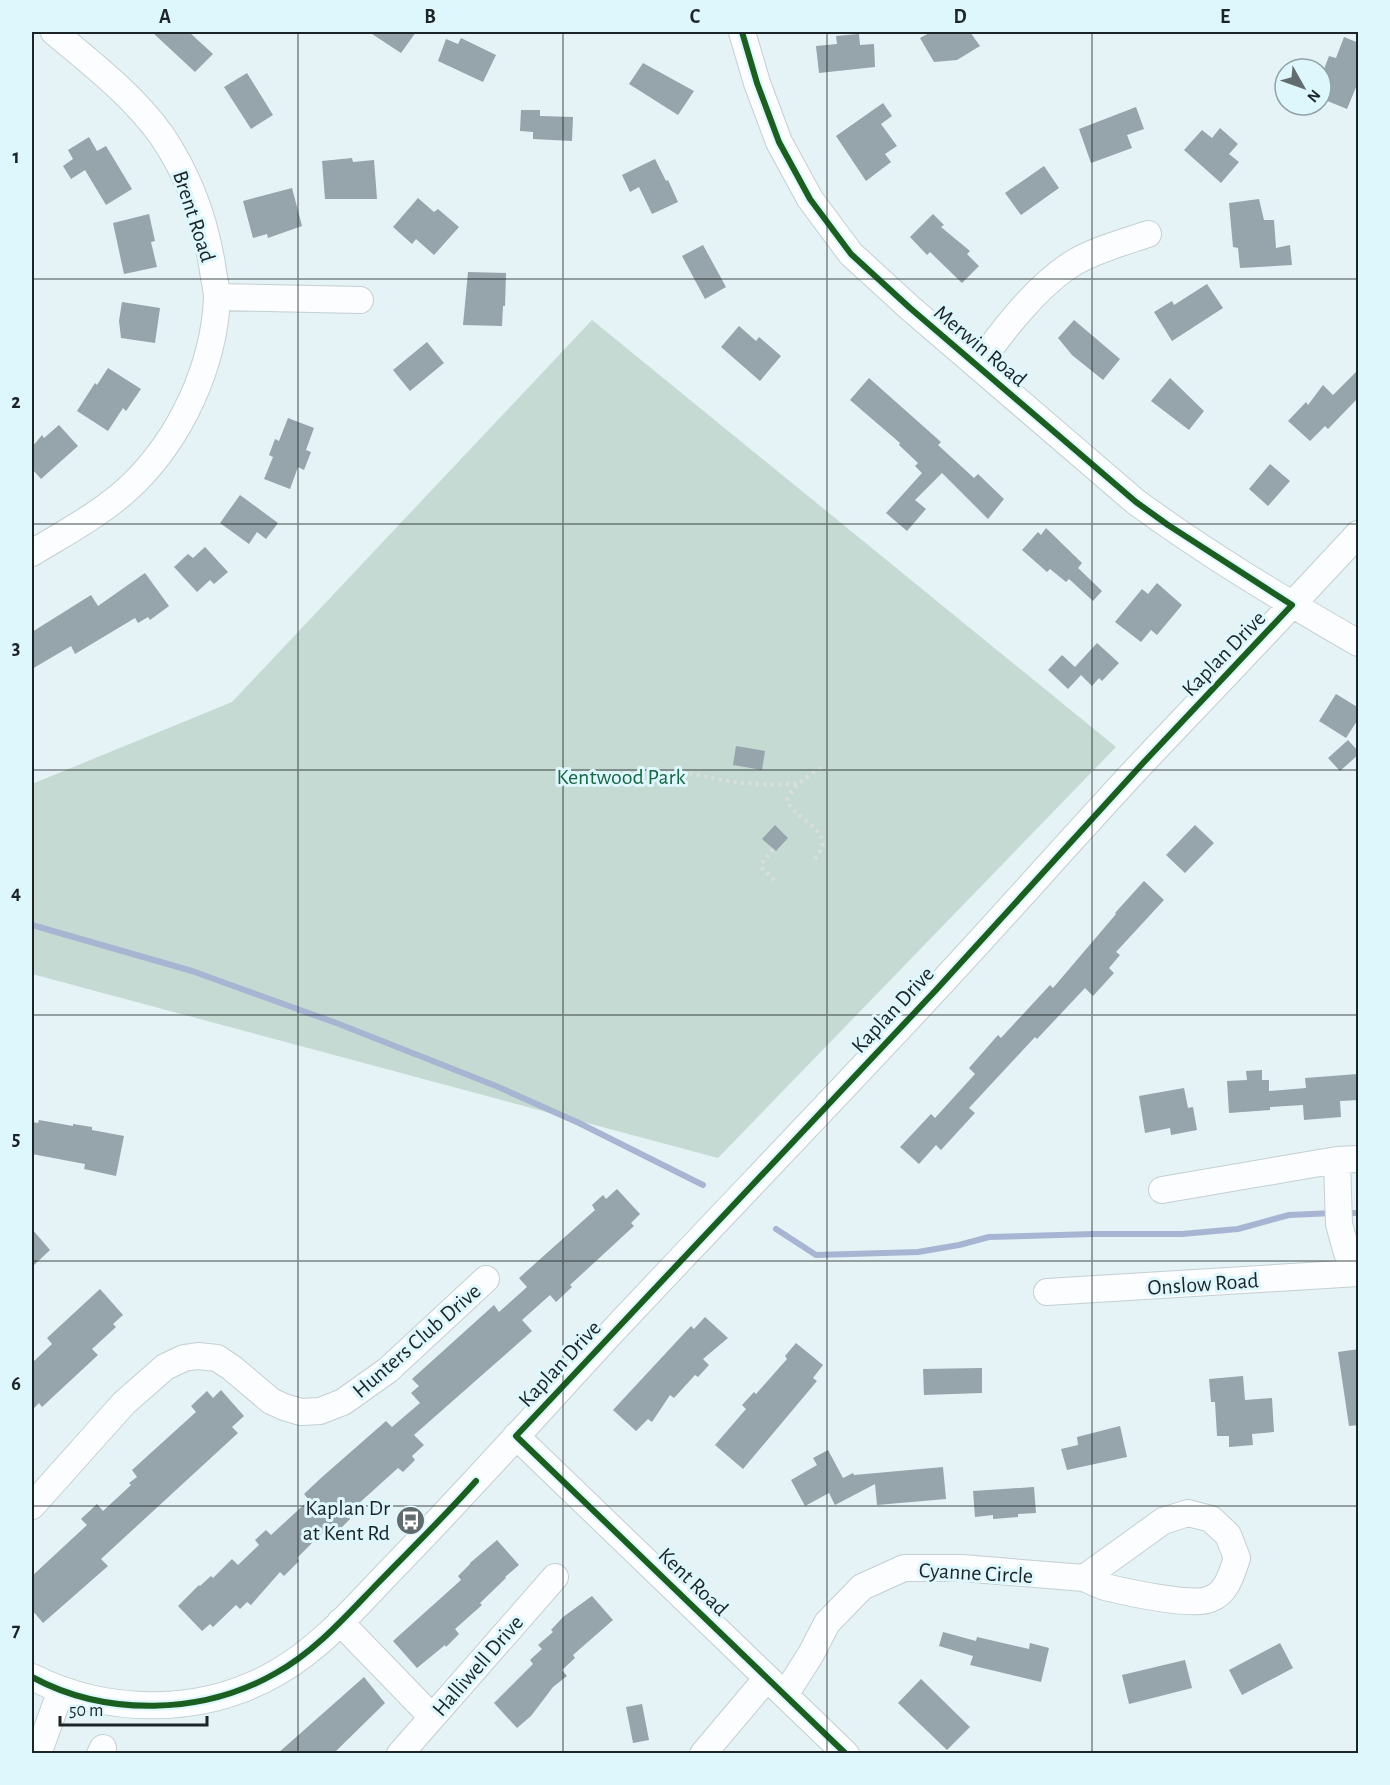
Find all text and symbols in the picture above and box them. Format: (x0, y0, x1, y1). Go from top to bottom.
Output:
text: A (159, 7, 171, 27)
text: B (424, 7, 436, 27)
text: C (690, 7, 701, 27)
text: D (953, 7, 967, 27)
text: E (1220, 7, 1230, 27)
north arrow (1273, 57, 1333, 117)
text: N (1304, 87, 1323, 105)
text: 1 (12, 147, 20, 167)
street label: Brent Road (169, 168, 219, 265)
street label: Merwin Road (930, 301, 1031, 391)
text: 2 (11, 392, 21, 412)
street label: Kaplan Drive (1178, 607, 1270, 701)
text: 3 (12, 638, 20, 658)
park label: Kentwood Park (556, 766, 686, 788)
text: 4 (11, 883, 21, 903)
street label: Kaplan Drive (847, 962, 938, 1057)
text: 5 (12, 1129, 20, 1149)
street label: Onslow Road (1147, 1269, 1260, 1299)
street label: Hunters Club Drive (348, 1279, 485, 1402)
street label: Kaplan Drive (514, 1316, 605, 1411)
text: 6 (11, 1374, 21, 1394)
place label: Kaplan Dr at Kent Rd (303, 1497, 390, 1544)
bus stop icon: Kaplan Dr at Kent Rd (395, 1504, 427, 1536)
street label: Kent Road (654, 1543, 732, 1620)
street label: Cyanne Circle (918, 1559, 1034, 1587)
street label: Halliwell Drive (428, 1611, 527, 1720)
text: 7 (12, 1620, 21, 1640)
scale bar (60, 1689, 207, 1727)
text: 50 m (69, 1702, 103, 1720)

